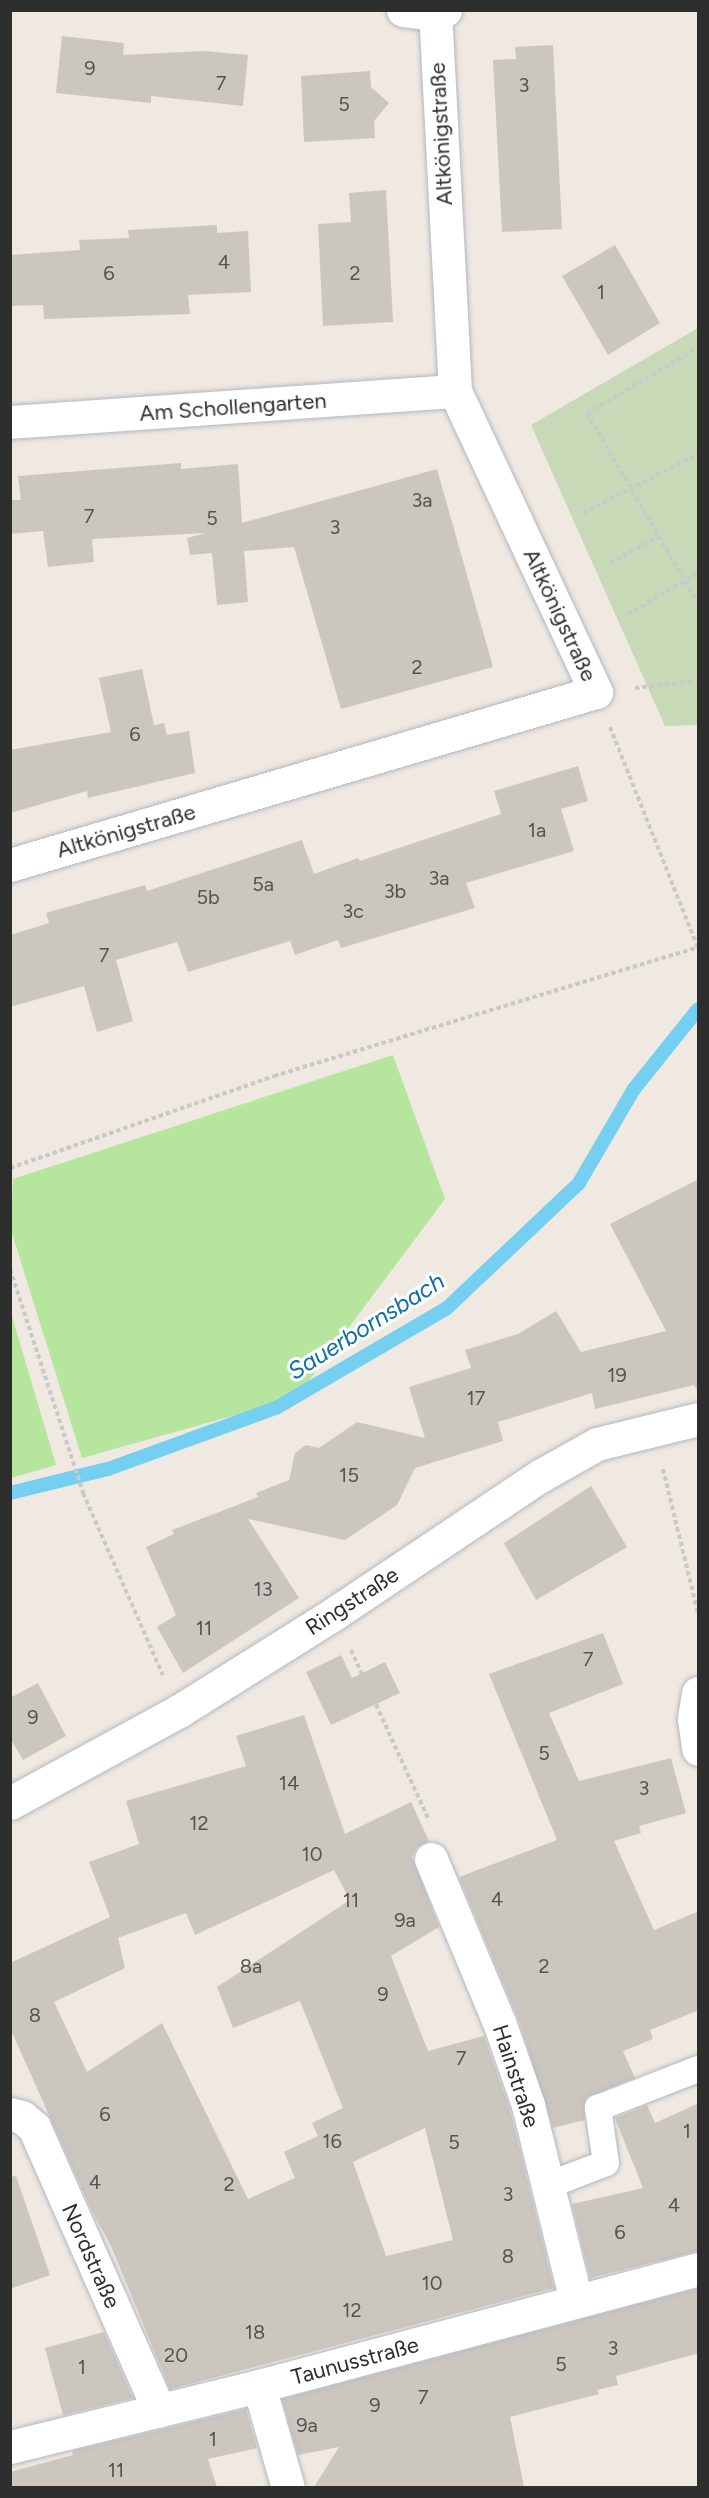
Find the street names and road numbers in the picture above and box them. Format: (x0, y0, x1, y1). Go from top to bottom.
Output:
street label: Altkönigstraße (424, 62, 458, 206)
street label: Am Schollengarten (139, 387, 327, 427)
street label: Altkönigstraße (518, 545, 602, 685)
street label: Altkönigstraße (54, 799, 198, 863)
street label: Ringstraße (300, 1561, 404, 1641)
street label: Hainstraße (487, 2021, 545, 2131)
street label: Nordstraße (56, 2200, 126, 2312)
street label: Taunusstraße (288, 2331, 422, 2391)

